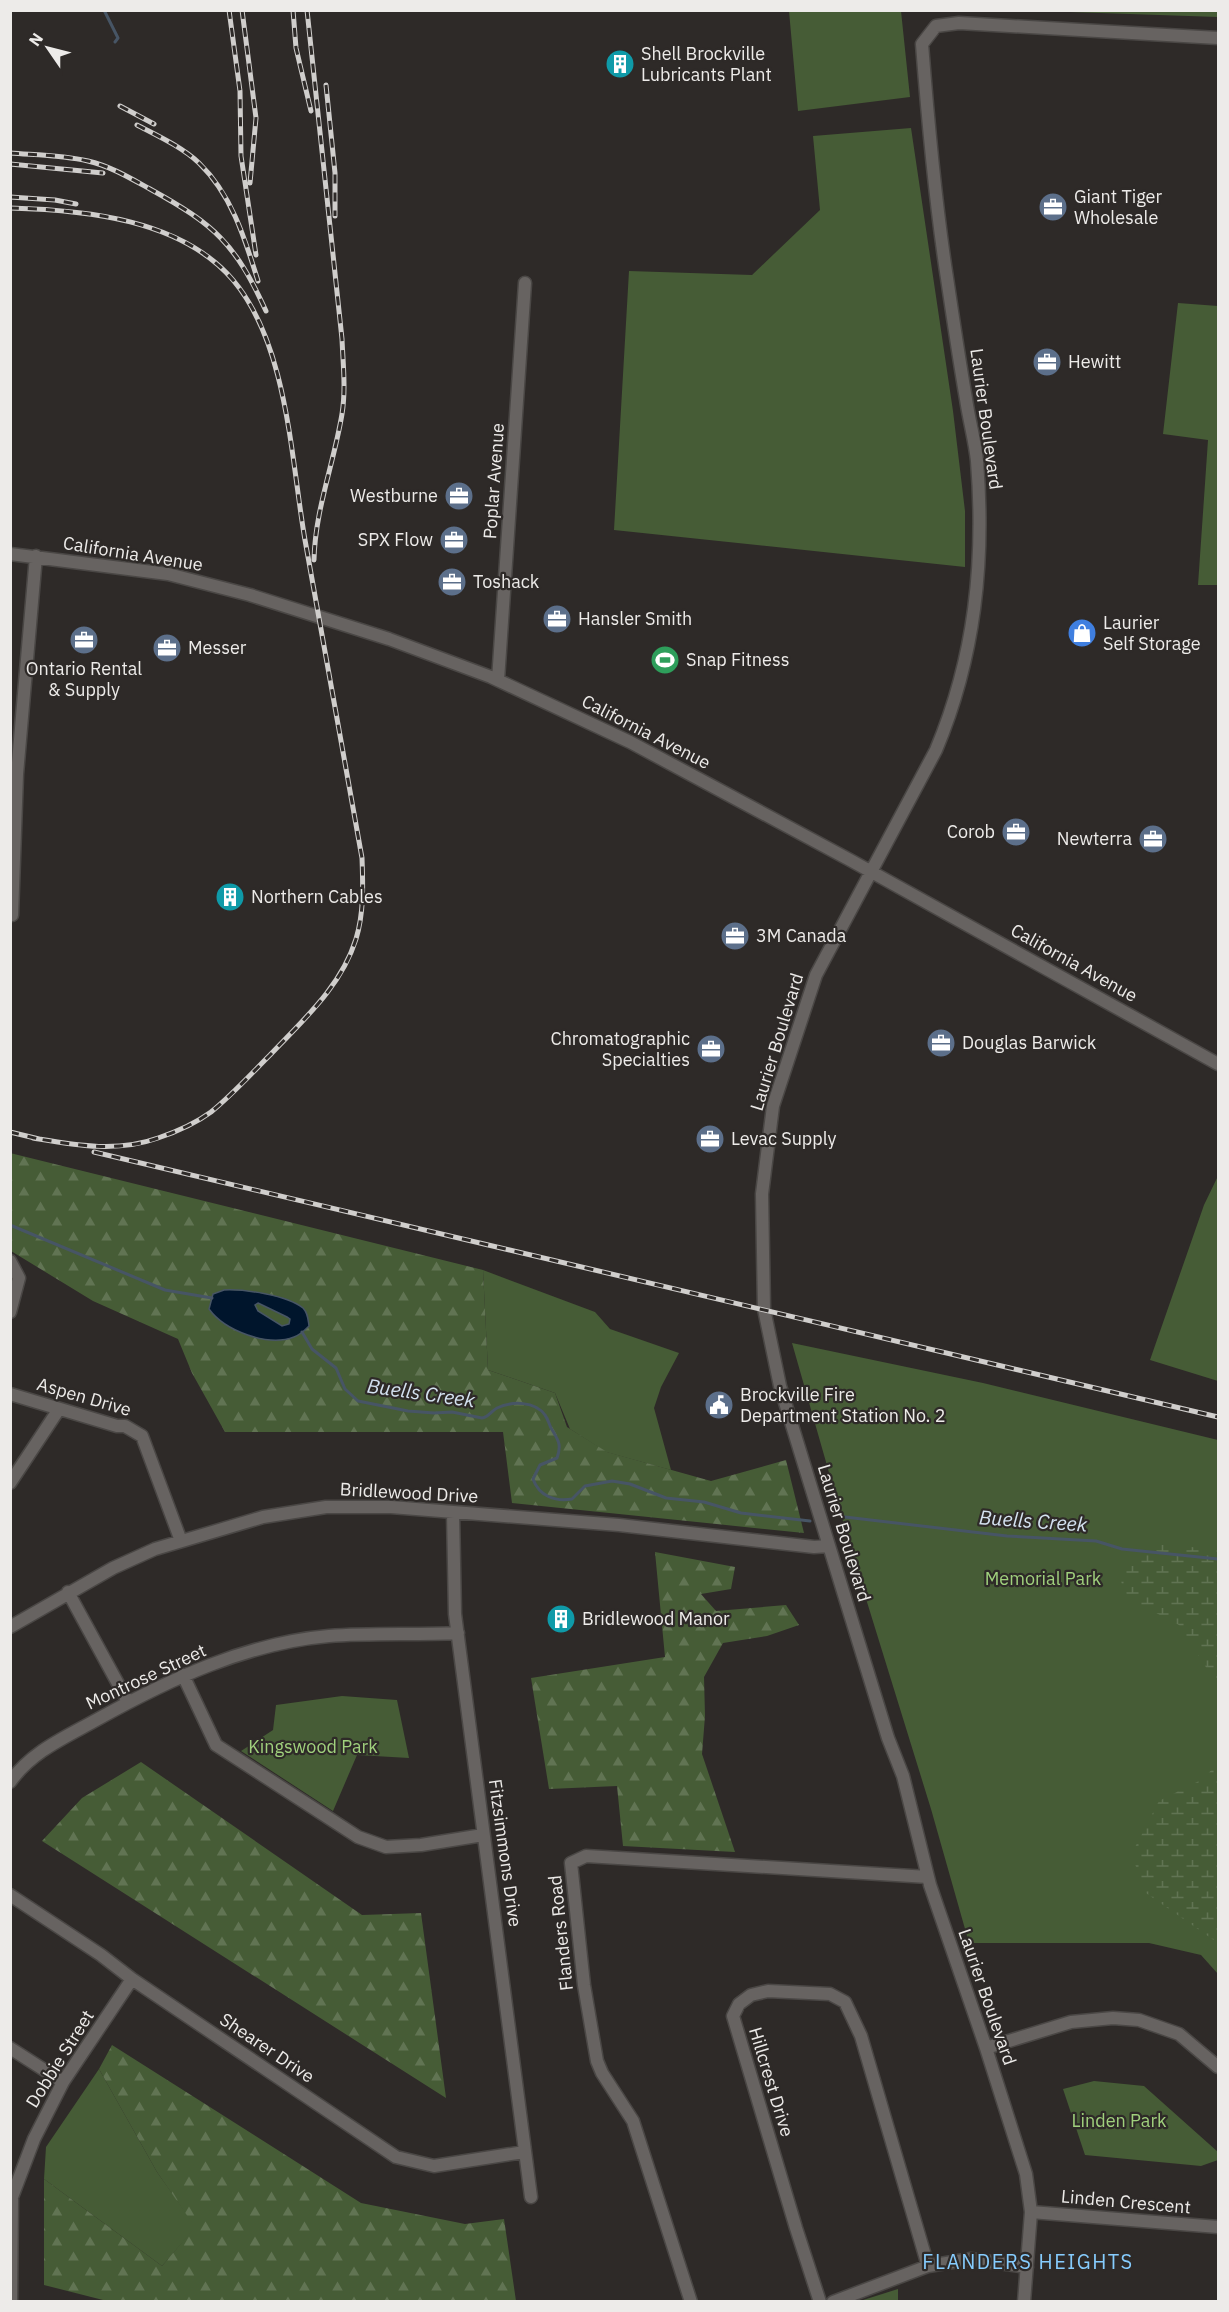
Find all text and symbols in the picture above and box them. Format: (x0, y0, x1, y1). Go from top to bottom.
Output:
north arrow (18, 18, 78, 78)
text: N (24, 29, 47, 50)
place label: Shell Brockville Lubricants Plant (641, 42, 772, 86)
building icon: Shell Brockville Lubricants Plant (604, 48, 636, 80)
place label: Giant Tiger Wholesale (1074, 185, 1162, 229)
office icon: Giant Tiger Wholesale (1037, 191, 1069, 223)
office icon: Hewitt (1031, 346, 1063, 378)
street label: Laurier Boulevard (965, 347, 1008, 491)
place label: Hewitt (1068, 350, 1121, 373)
street label: Poplar Avenue (478, 422, 509, 540)
office icon: Westburne (443, 480, 475, 512)
place label: Westburne (350, 484, 438, 507)
office icon: SPX Flow (438, 524, 470, 556)
place label: SPX Flow (358, 528, 433, 551)
street label: California Avenue (61, 531, 205, 576)
office icon: Toshack (436, 566, 468, 598)
place label: Toshack (473, 570, 540, 593)
office icon: Hansler Smith (541, 603, 573, 635)
place label: Hansler Smith (578, 607, 692, 630)
place label: Laurier Self Storage (1103, 611, 1201, 655)
shop icon: Laurier Self Storage (1066, 617, 1098, 649)
office icon: Ontario Rental & Supply (68, 624, 100, 656)
office icon: Messer (151, 632, 183, 664)
place label: Messer (188, 636, 247, 659)
sports icon: Snap Fitness (649, 644, 681, 676)
place label: Snap Fitness (686, 648, 789, 671)
place label: Ontario Rental & Supply (26, 657, 142, 701)
street label: California Avenue (578, 689, 715, 774)
office icon: Corob (1000, 816, 1032, 848)
place label: Corob (947, 820, 995, 843)
office icon: Newterra (1137, 823, 1169, 855)
place label: Newterra (1057, 827, 1132, 850)
building icon: Northern Cables (214, 881, 246, 913)
place label: Northern Cables (251, 885, 383, 908)
street label: California Avenue (1007, 918, 1142, 1007)
office icon: 3M Canada (719, 920, 751, 952)
place label: 3M Canada (756, 924, 847, 947)
street label: Laurier Boulevard (745, 970, 808, 1113)
place label: Chromatographic Specialties (550, 1027, 690, 1071)
office icon: Douglas Barwick (925, 1027, 957, 1059)
place label: Douglas Barwick (962, 1031, 1097, 1054)
office icon: Chromatographic Specialties (695, 1033, 727, 1065)
office icon: Levac Supply (694, 1123, 726, 1155)
place label: Levac Supply (731, 1127, 836, 1150)
street label: Aspen Drive (34, 1372, 134, 1421)
water label: Buells Creek (365, 1372, 477, 1414)
place label: Brockville Fire Department Station No. 2 (740, 1383, 946, 1427)
public building icon: Brockville Fire Department Station No. 2 (703, 1389, 735, 1421)
street label: Laurier Boulevard (813, 1461, 876, 1604)
street label: Bridlewood Drive (339, 1477, 479, 1508)
water label: Buells Creek (978, 1503, 1089, 1538)
park label: Memorial Park (985, 1567, 1102, 1590)
building icon: Bridlewood Manor (545, 1603, 577, 1635)
place label: Bridlewood Manor (582, 1607, 730, 1630)
street label: Montrose Street (82, 1639, 210, 1714)
park label: Kingswood Park (248, 1735, 378, 1758)
street label: Fitzsimmons Drive (484, 1778, 527, 1928)
street label: Flanders Road (543, 1874, 578, 1992)
street label: Laurier Boulevard (953, 1926, 1022, 2068)
street label: Dobbie Street (20, 2006, 99, 2112)
street label: Shearer Drive (216, 2008, 319, 2088)
street label: Hillcrest Drive (744, 2024, 799, 2140)
park label: Linden Park (1072, 2109, 1167, 2132)
street label: Linden Crescent (1060, 2184, 1192, 2219)
district label: FLANDERS HEIGHTS (922, 2248, 1134, 2275)

